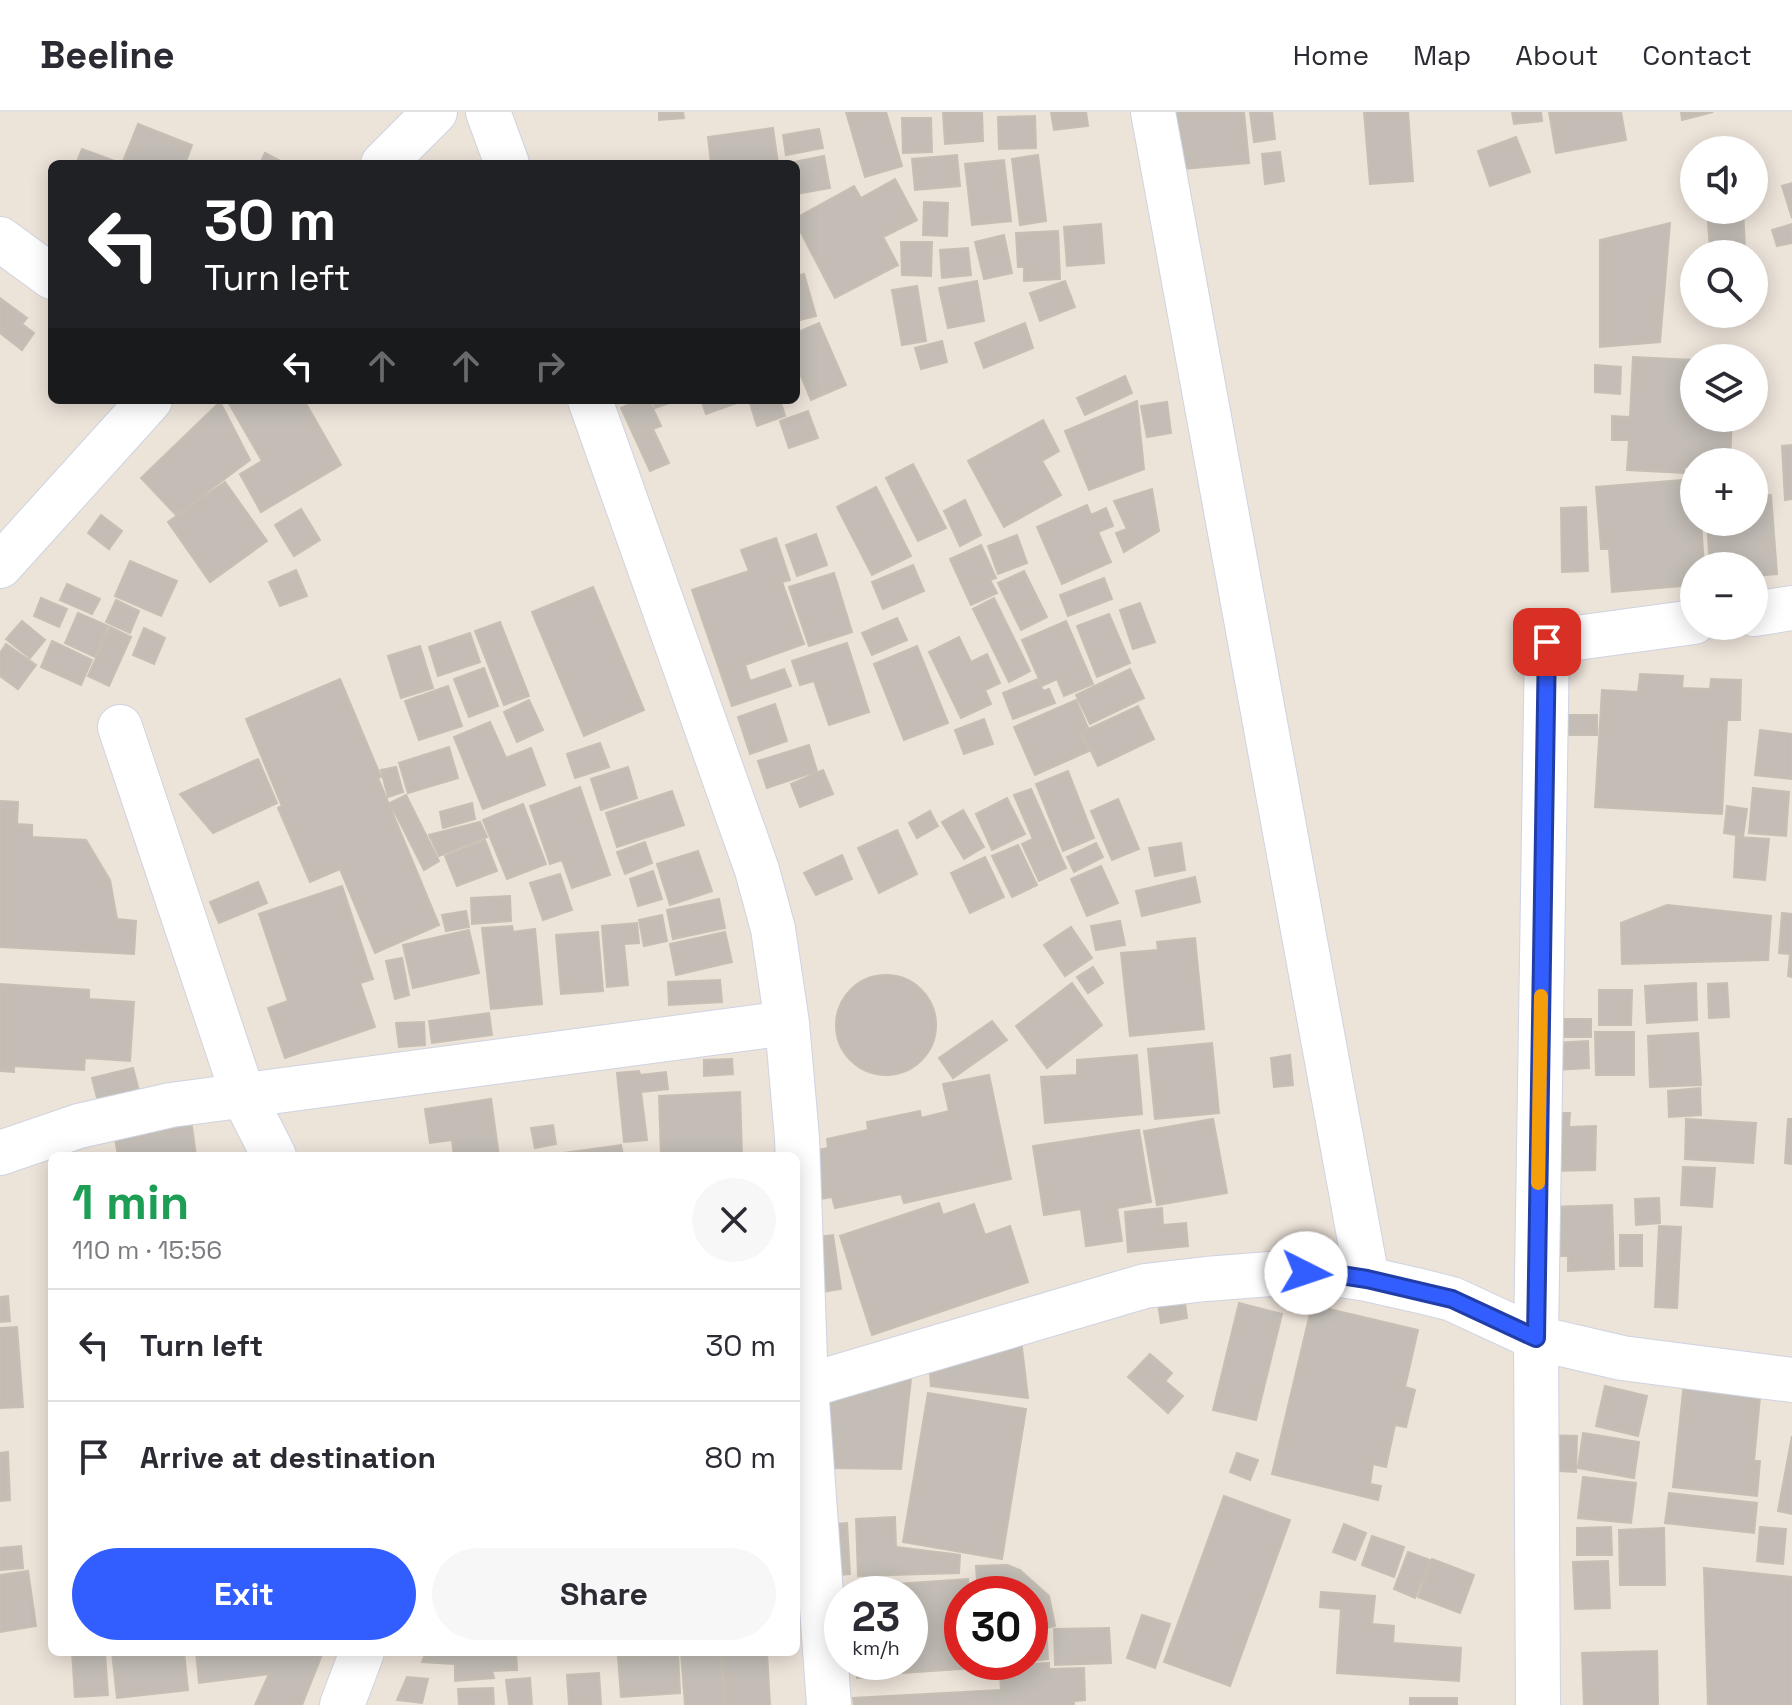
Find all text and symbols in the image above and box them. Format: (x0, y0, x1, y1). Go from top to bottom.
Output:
text: Beeline (40, 31, 175, 79)
text: Home (1293, 37, 1369, 73)
text: Map (1413, 37, 1471, 73)
text: About (1515, 37, 1598, 73)
text: Contact (1642, 37, 1752, 73)
map controls (1680, 136, 1768, 640)
button: sound (1680, 136, 1768, 224)
text: 30 m (204, 185, 336, 256)
icon: left (72, 192, 176, 296)
button: search (1680, 240, 1768, 328)
text: Turn left (204, 255, 351, 301)
icon: left (276, 344, 320, 388)
icon: ahead (360, 344, 404, 388)
icon: ahead (444, 344, 488, 388)
icon: right (528, 344, 572, 388)
button: layers (1680, 344, 1768, 432)
button: + (1680, 448, 1768, 536)
button: − (1680, 552, 1768, 640)
pin (1513, 608, 1581, 676)
icon: arrive (1525, 620, 1569, 664)
text: 1 min (72, 1172, 189, 1233)
button: close (692, 1178, 776, 1262)
position arrow (1264, 1231, 1348, 1315)
text: 110 m · 15:56 (72, 1233, 222, 1267)
icon: left (72, 1323, 116, 1367)
text: Turn left (140, 1326, 263, 1365)
text: 30 m (705, 1326, 776, 1365)
icon: arrive (72, 1435, 116, 1479)
text: Arrive at destination (140, 1438, 436, 1477)
text: 80 m (705, 1438, 776, 1477)
button: Exit (72, 1548, 416, 1640)
button: Share (432, 1548, 776, 1640)
speed limit sign: 30 (944, 1576, 1048, 1680)
text: 23 (852, 1592, 900, 1643)
text: km/h (852, 1635, 900, 1661)

